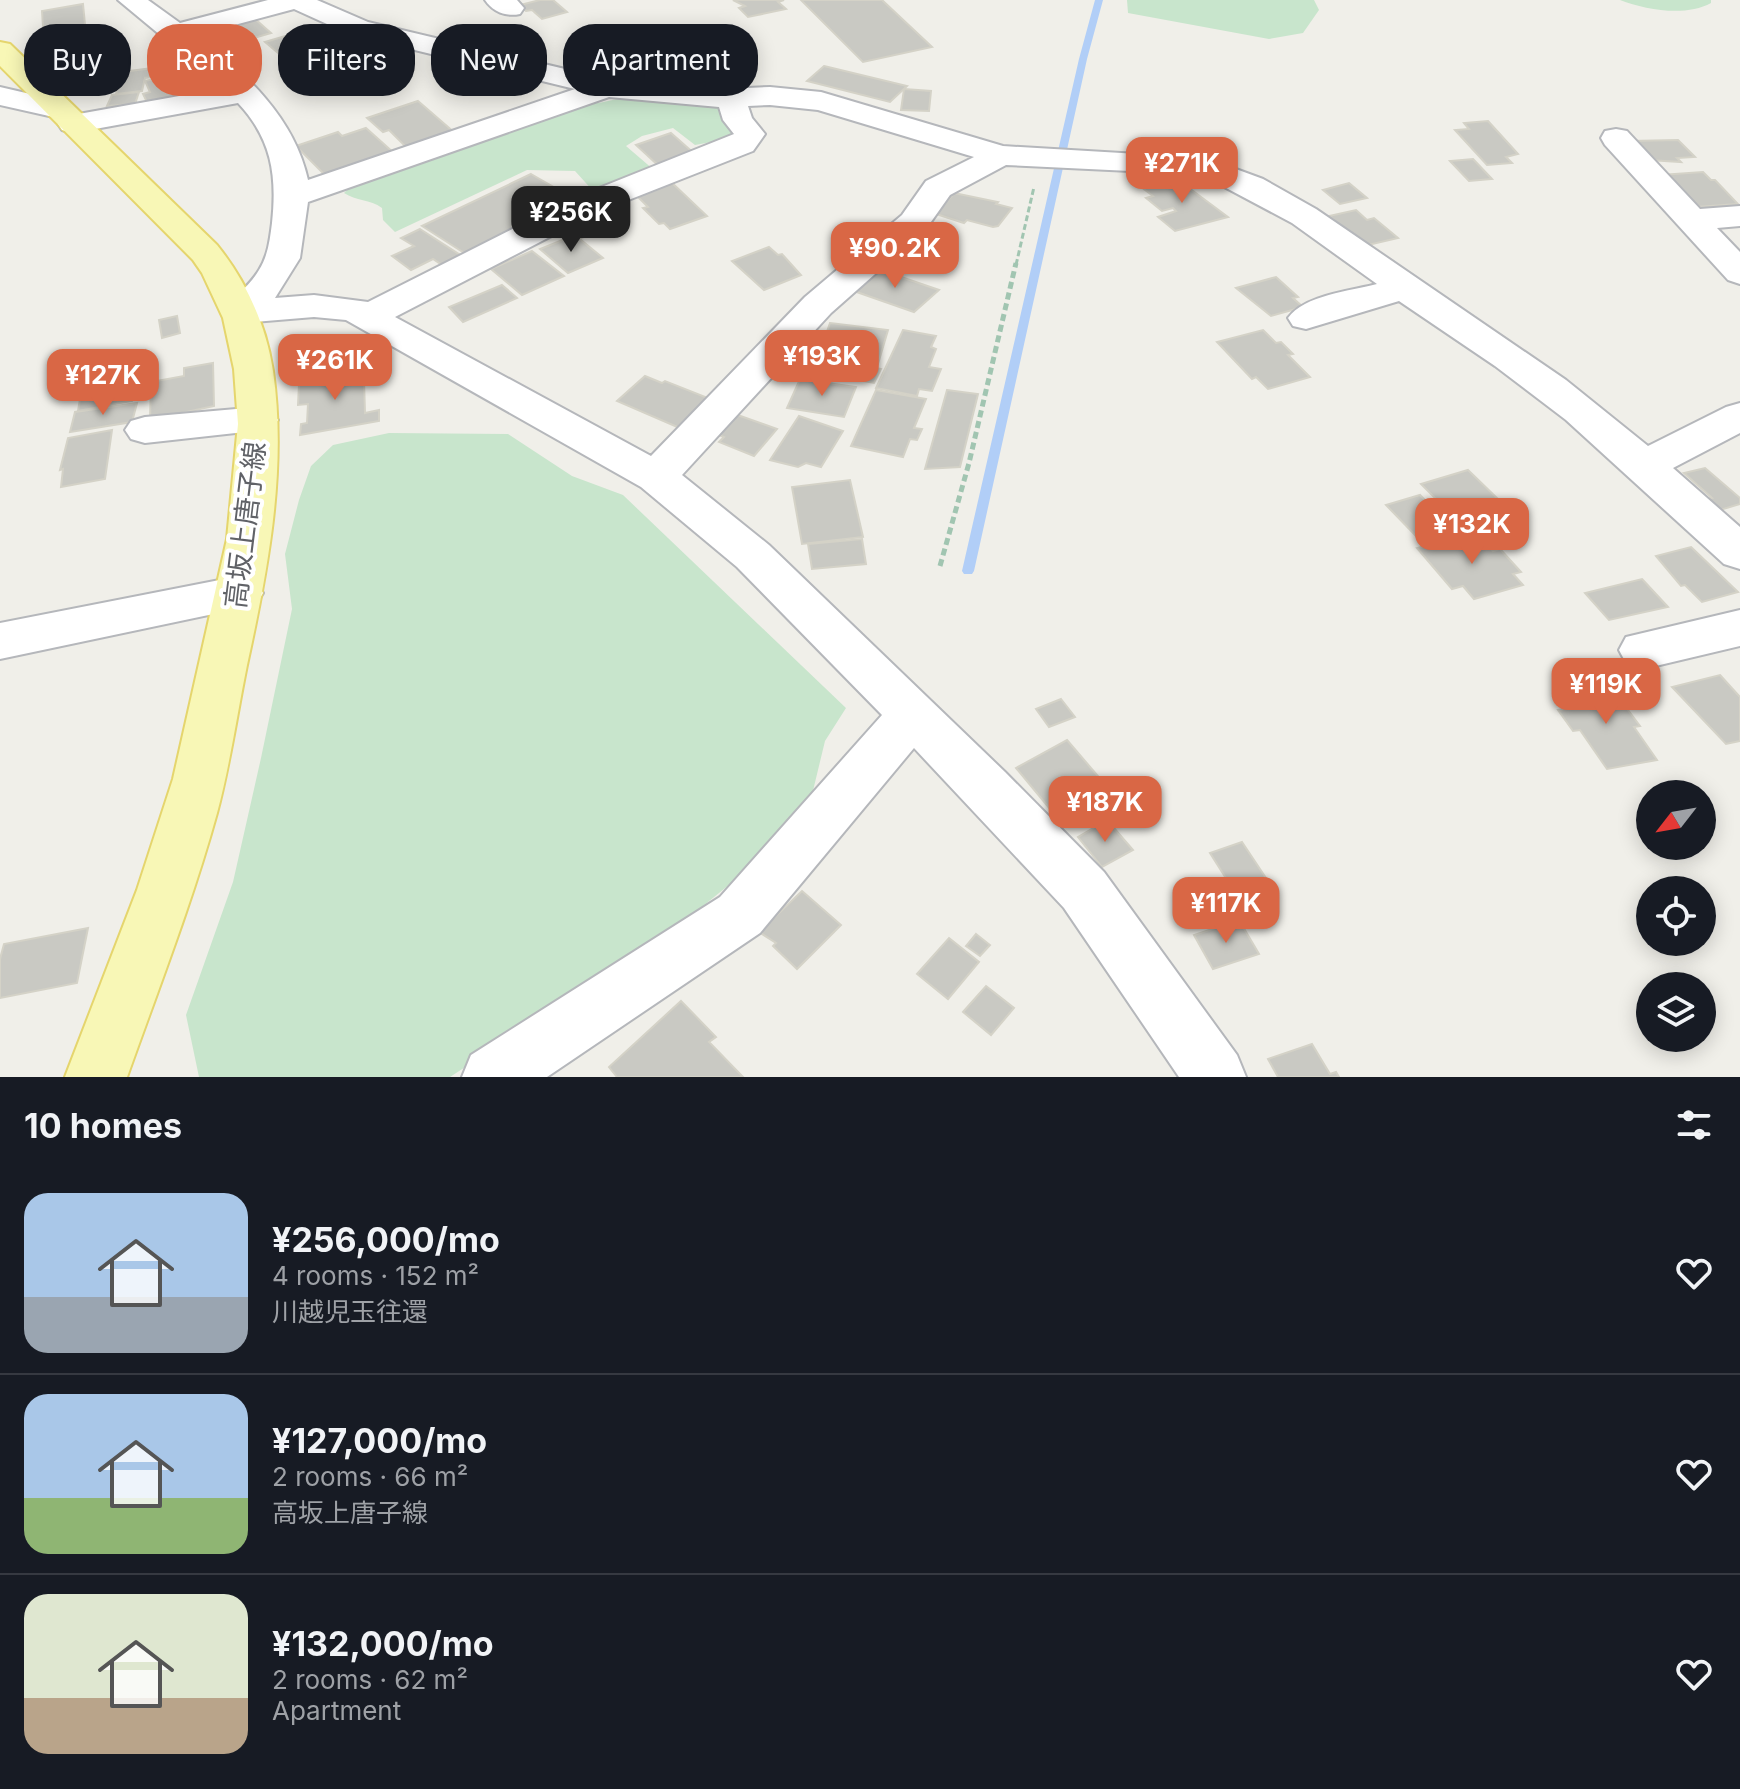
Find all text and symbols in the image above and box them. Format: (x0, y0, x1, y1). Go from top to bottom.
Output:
chip: Buy (24, 24, 131, 96)
chip: Rent (147, 24, 262, 96)
chip: Filters (278, 24, 415, 96)
chip: New (431, 24, 547, 96)
chip: Apartment (563, 24, 758, 96)
pin: ¥271K (1126, 137, 1238, 205)
text: ¥271K (1144, 147, 1220, 178)
pin: ¥256K (515, 186, 627, 254)
text: ¥256K (529, 196, 613, 227)
pin: ¥90.2K (830, 222, 960, 290)
text: ¥90.2K (849, 232, 941, 263)
pin: ¥193K (766, 330, 878, 398)
pin: ¥261K (279, 334, 391, 402)
text: ¥193K (783, 340, 861, 371)
text: ¥261K (296, 344, 374, 375)
pin: ¥127K (47, 349, 159, 417)
text: ¥127K (65, 359, 141, 390)
street label: 高坂上唐子線 (218, 440, 272, 610)
pin: ¥132K (1416, 498, 1528, 566)
text: ¥132K (1433, 508, 1511, 539)
pin: ¥119K (1550, 658, 1662, 726)
text: ¥119K (1570, 668, 1642, 699)
pin: ¥187K (1049, 776, 1161, 844)
north arrow (1636, 780, 1716, 860)
map controls (1636, 780, 1716, 1052)
text: ¥187K (1067, 786, 1143, 817)
button: locate (1636, 876, 1716, 956)
pin: ¥117K (1170, 877, 1282, 945)
text: ¥117K (1190, 887, 1262, 918)
button: layers (1636, 972, 1716, 1052)
icon: filters (1672, 1103, 1716, 1147)
text: 10 homes (24, 1105, 182, 1146)
text: ¥256,000/mo (272, 1219, 500, 1260)
icon: home (88, 1225, 184, 1321)
icon: heart (1672, 1251, 1716, 1295)
text: 4 rooms · 152 m² (272, 1260, 479, 1291)
text: 川越児玉往還 (272, 1296, 428, 1327)
text: ¥127,000/mo (272, 1420, 487, 1461)
icon: home (88, 1426, 184, 1522)
icon: heart (1672, 1452, 1716, 1496)
text: 2 rooms · 66 m² (272, 1461, 468, 1492)
text: 高坂上唐子線 (272, 1497, 428, 1528)
text: ¥132,000/mo (272, 1623, 494, 1664)
icon: home (88, 1626, 184, 1722)
icon: heart (1672, 1652, 1716, 1696)
text: 2 rooms · 62 m² (272, 1664, 468, 1695)
text: Apartment (272, 1695, 401, 1726)

